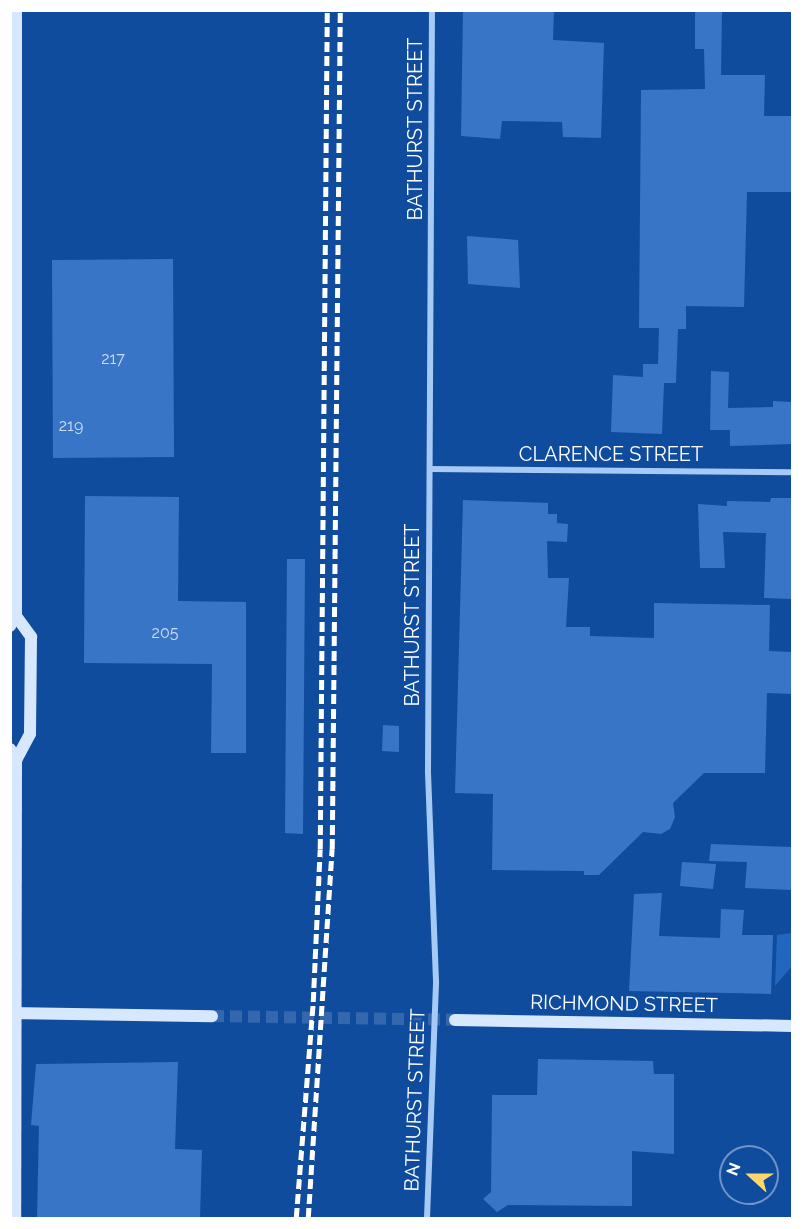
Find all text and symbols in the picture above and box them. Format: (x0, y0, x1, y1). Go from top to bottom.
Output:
street label: BATHURST STREET (403, 37, 427, 221)
house number: 217 (101, 349, 125, 369)
house number: 219 (59, 416, 83, 436)
street label: CLARENCE STREET (519, 442, 703, 466)
street label: BATHURST STREET (400, 523, 424, 707)
house number: 205 (152, 623, 178, 643)
street label: RICHMOND STREET (530, 990, 718, 1018)
street label: BATHURST STREET (400, 1008, 430, 1192)
north arrow (719, 1145, 779, 1205)
text: N (723, 1160, 745, 1178)

